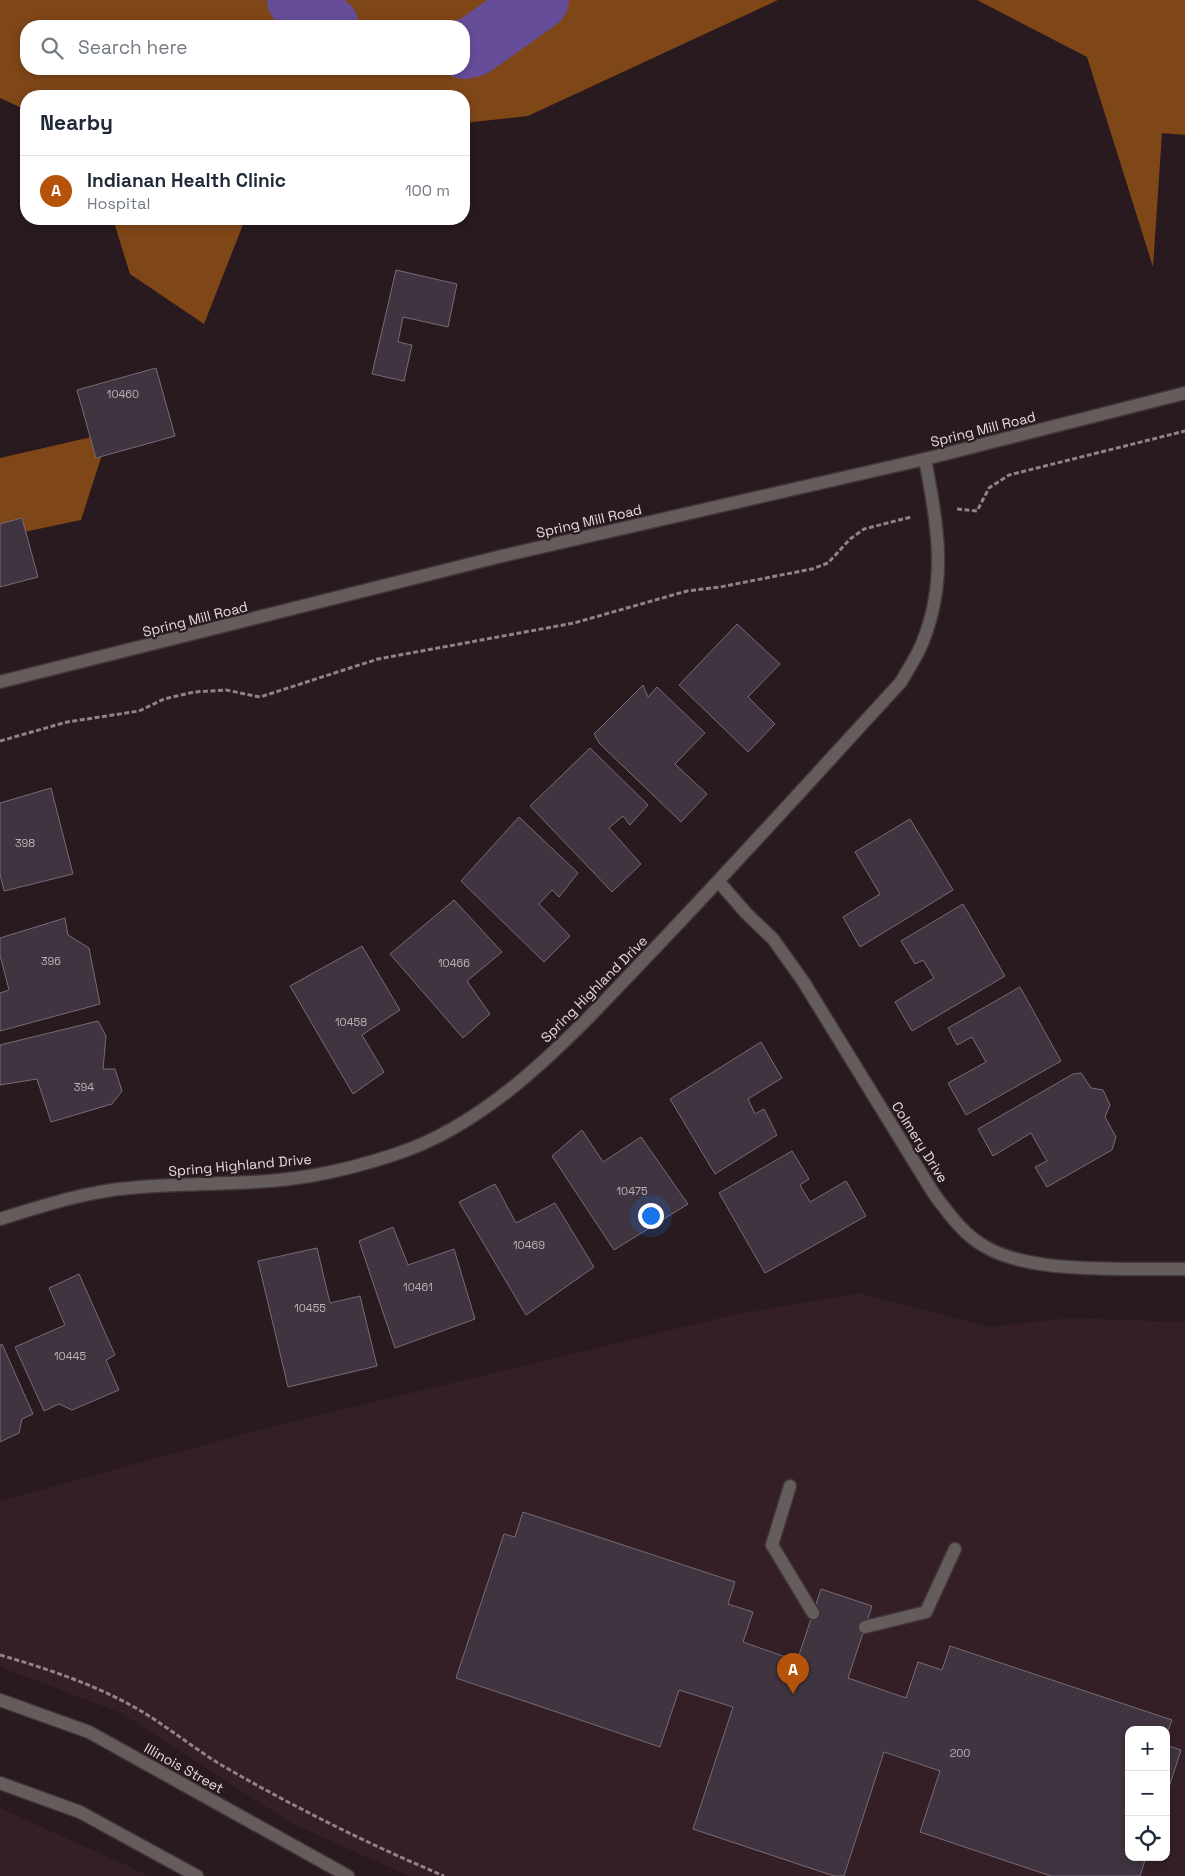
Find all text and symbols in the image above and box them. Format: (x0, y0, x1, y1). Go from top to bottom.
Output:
search box (20, 20, 470, 75)
icon: search (38, 34, 66, 62)
text: Search here (78, 35, 188, 60)
text: Nearby (40, 109, 113, 136)
text: Indianan Health Clinic (87, 168, 286, 193)
text: A (51, 180, 61, 201)
text: 100 m (405, 180, 450, 201)
text: Hospital (87, 193, 150, 214)
house number: 10460 (107, 387, 139, 401)
street label: Spring Mill Road (929, 407, 1037, 451)
street label: Spring Mill Road (534, 500, 644, 542)
street label: Spring Mill Road (141, 597, 249, 641)
house number: 398 (15, 836, 35, 850)
street label: Spring Highland Drive (537, 932, 651, 1046)
house number: 396 (41, 954, 61, 968)
house number: 10466 (438, 956, 470, 970)
house number: 10458 (335, 1015, 367, 1029)
house number: 394 (74, 1080, 94, 1094)
street label: Colmery Drive (888, 1098, 952, 1186)
street label: Spring Highland Drive (168, 1150, 312, 1180)
house number: 10475 (617, 1184, 648, 1198)
your location (638, 1203, 664, 1229)
house number: 10469 (513, 1238, 545, 1252)
house number: 10461 (403, 1280, 433, 1294)
house number: 10455 (294, 1301, 326, 1315)
house number: 10445 (54, 1349, 86, 1363)
pin: A (777, 1653, 809, 1694)
map controls (1125, 1726, 1170, 1861)
button: + (1125, 1726, 1170, 1771)
street label: Illinois Street (141, 1739, 227, 1797)
house number: 200 (950, 1746, 970, 1760)
button: − (1125, 1771, 1170, 1816)
button: locate (1125, 1816, 1170, 1861)

